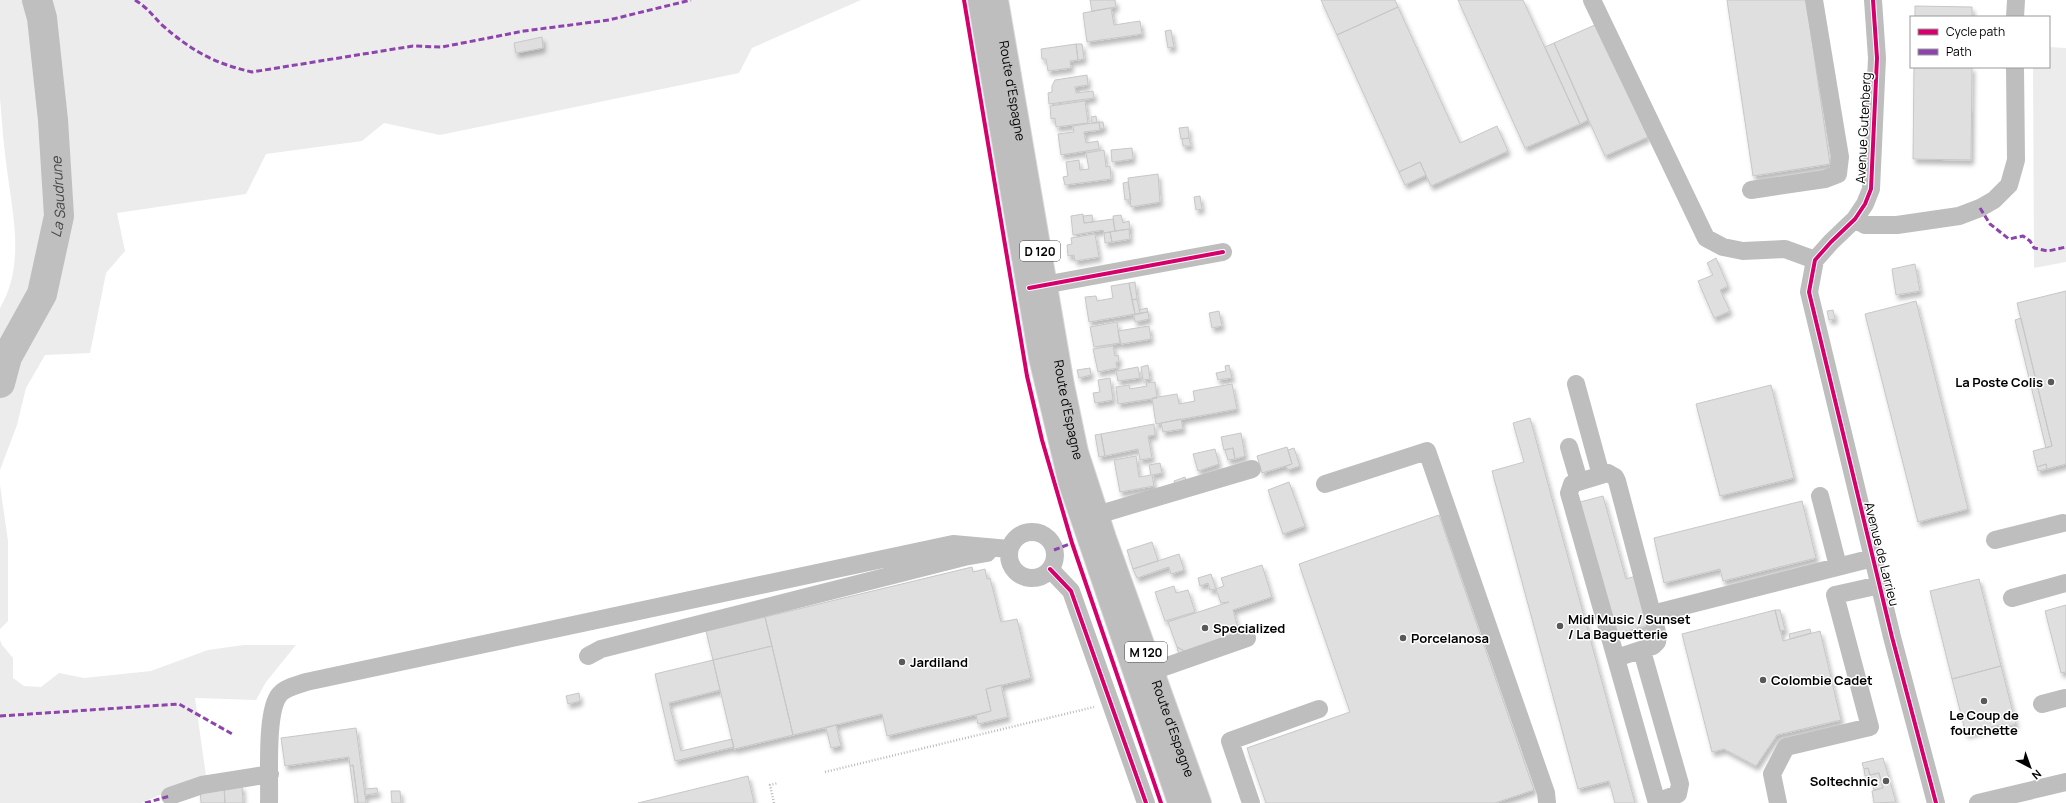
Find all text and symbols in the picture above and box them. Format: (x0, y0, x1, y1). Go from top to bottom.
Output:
legend (1910, 16, 2050, 68)
text: Cycle path (1946, 23, 2005, 40)
street label: Route d'Espagne (995, 39, 1030, 143)
text: Path (1946, 43, 1972, 60)
street label: Avenue Gutenberg (1851, 72, 1875, 184)
water label: La Saudrune (45, 155, 69, 239)
road number: D 120 (1020, 241, 1060, 261)
street label: Route d'Espagne (1050, 358, 1088, 462)
place label: La Poste Colis (1955, 373, 2043, 391)
marker: La Poste Colis (2046, 377, 2056, 387)
street label: Avenue de Larrieu (1860, 500, 1904, 608)
place label: Midi Music / Sunset / La Baguetterie (1568, 610, 1691, 643)
place label: Specialized (1213, 619, 1285, 637)
marker: Midi Music / Sunset / La Baguetterie (1555, 621, 1565, 631)
marker: Specialized (1200, 623, 1210, 633)
place label: Porcelanosa (1411, 629, 1489, 647)
marker: Porcelanosa (1398, 633, 1408, 643)
road number: M 120 (1125, 642, 1167, 662)
place label: Jardiland (910, 653, 968, 671)
marker: Jardiland (897, 657, 907, 667)
place label: Colombie Cadet (1771, 671, 1873, 689)
marker: Colombie Cadet (1758, 675, 1768, 685)
street label: Route d'Espagne (1148, 678, 1199, 780)
marker: Le Coup de fourchette (1979, 696, 1989, 706)
place label: Le Coup de fourchette (1949, 706, 2019, 739)
north arrow (2010, 747, 2050, 787)
text: N (2029, 767, 2045, 783)
place label: Soltechnic (1810, 772, 1879, 790)
marker: Soltechnic (1881, 776, 1891, 786)

